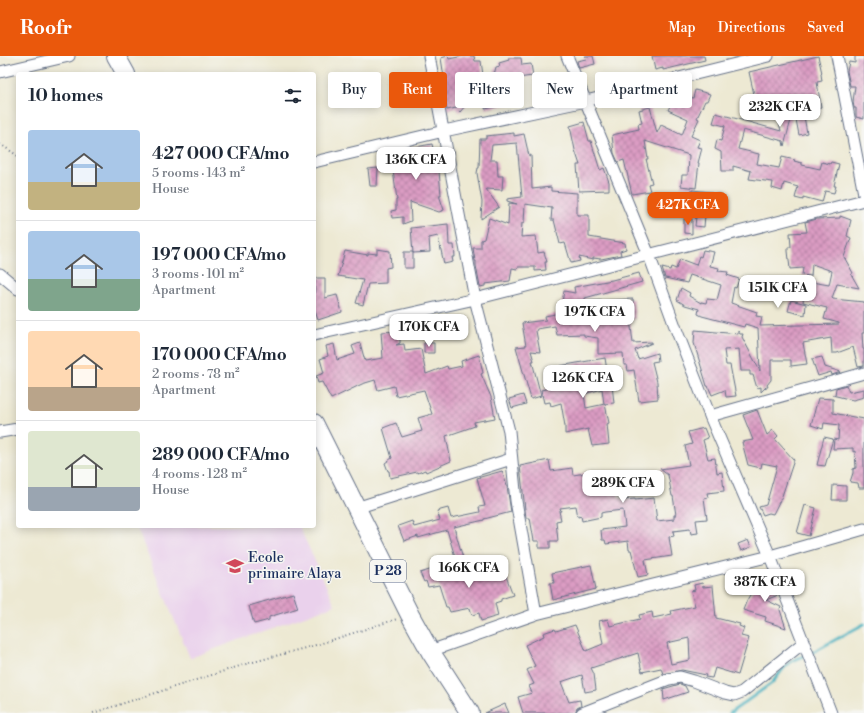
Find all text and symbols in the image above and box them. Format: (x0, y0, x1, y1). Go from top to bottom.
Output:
text: Roofr (20, 16, 72, 40)
text: Map (668, 19, 696, 37)
text: Directions (718, 19, 785, 37)
text: Saved (807, 19, 844, 37)
chip: Buy (328, 72, 381, 108)
chip: Rent (389, 72, 447, 108)
chip: Filters (455, 72, 524, 108)
chip: New (532, 72, 587, 108)
chip: Apartment (595, 72, 692, 108)
text: 10 homes (28, 85, 103, 107)
icon: filters (282, 85, 304, 107)
pin: 232K CFA (739, 94, 821, 128)
text: 232K CFA (748, 99, 812, 115)
text: 427 000 CFA/mo (152, 143, 290, 165)
icon: home (60, 146, 108, 194)
pin: 136K CFA (375, 147, 457, 181)
text: 136K CFA (385, 152, 447, 168)
text: 5 rooms · 143 m² (152, 165, 245, 181)
text: House (152, 181, 189, 197)
pin: 427K CFA (647, 192, 729, 226)
text: 427K CFA (656, 197, 720, 213)
text: 197 000 CFA/mo (152, 244, 286, 266)
icon: home (60, 247, 108, 295)
text: 3 rooms · 101 m² (152, 266, 244, 282)
pin: 151K CFA (737, 275, 819, 309)
text: 151K CFA (748, 280, 808, 296)
text: Apartment (152, 282, 216, 298)
pin: 197K CFA (554, 299, 636, 333)
text: 197K CFA (565, 304, 625, 320)
pin: 170K CFA (388, 314, 470, 348)
text: 170K CFA (398, 319, 460, 335)
text: 170 000 CFA/mo (152, 344, 287, 366)
icon: home (60, 347, 108, 395)
pin: 126K CFA (542, 365, 624, 399)
text: 2 rooms · 78 m² (152, 366, 240, 382)
text: 126K CFA (552, 370, 614, 386)
text: Apartment (152, 382, 216, 398)
text: 289 000 CFA/mo (152, 444, 290, 466)
icon: home (60, 447, 108, 495)
text: 4 rooms · 128 m² (152, 466, 247, 482)
pin: 289K CFA (582, 470, 664, 504)
text: 289K CFA (591, 475, 655, 491)
text: House (152, 482, 189, 498)
place label: Ecole primaire Alaya (248, 549, 342, 583)
pin: 166K CFA (428, 555, 510, 589)
school or university icon: Ecole primaire Alaya (225, 556, 245, 576)
road number: P 28 (370, 560, 406, 582)
text: 166K CFA (438, 560, 500, 576)
pin: 387K CFA (724, 569, 806, 603)
text: 387K CFA (734, 574, 796, 590)

